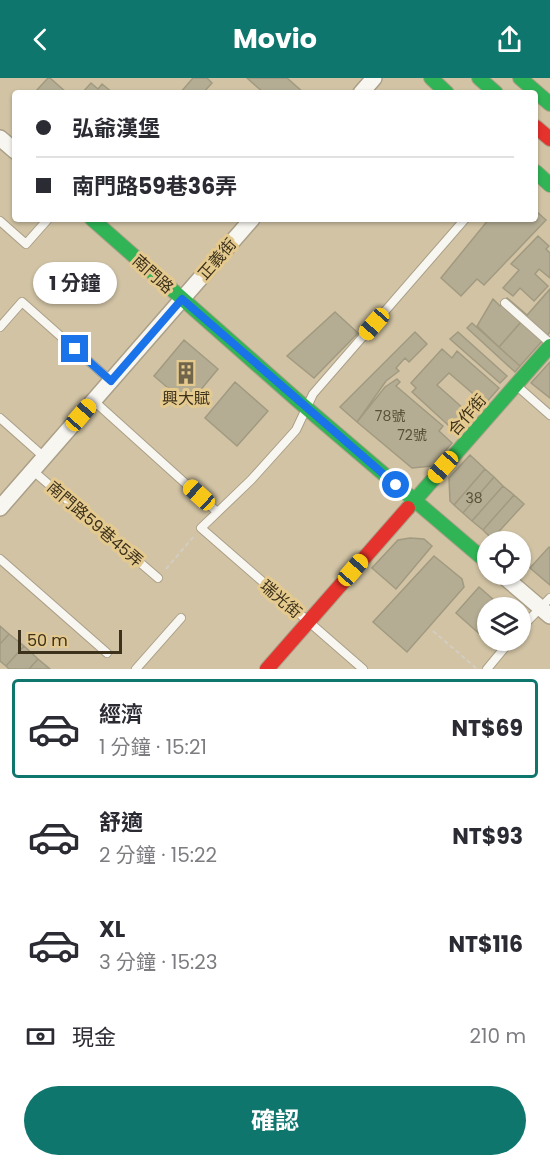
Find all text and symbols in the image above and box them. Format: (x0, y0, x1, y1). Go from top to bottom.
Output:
text: Movio (233, 20, 317, 57)
icon: back (24, 23, 57, 56)
icon: share (493, 23, 526, 56)
text: 弘爺漢堡 (72, 113, 160, 144)
text: 南門路59巷36弄 (72, 171, 237, 202)
street label: 正義街 (193, 233, 241, 285)
street label: 南門路 (127, 249, 179, 299)
callout: 1 分鐘 (33, 262, 117, 304)
text: 1 分鐘 (49, 269, 101, 297)
car (355, 305, 393, 343)
route end (61, 335, 88, 362)
building icon: 興大賦 (173, 360, 199, 386)
place label: 興大賦 (162, 387, 210, 410)
street label: 合作街 (443, 389, 491, 441)
car (62, 396, 100, 434)
house number: 78號 (375, 406, 405, 426)
house number: 72號 (397, 425, 427, 445)
car (424, 448, 462, 486)
route start (382, 471, 409, 498)
street label: 南門路59巷45弄 (42, 476, 148, 572)
car (180, 476, 218, 514)
house number: 38 (465, 488, 483, 508)
map controls (477, 531, 531, 651)
button: locate (477, 531, 531, 585)
car (334, 551, 372, 589)
street label: 瑞光街 (255, 575, 307, 623)
button: layers (477, 597, 531, 651)
scale bar (18, 627, 122, 654)
text: 50 m (27, 629, 68, 652)
text: 經濟 (99, 699, 143, 730)
icon: car (27, 702, 81, 756)
text: NT$69 (451, 713, 523, 744)
text: 1 分鐘 · 15:21 (99, 733, 207, 761)
text: 舒適 (99, 807, 143, 838)
icon: car (27, 810, 81, 864)
text: NT$93 (452, 821, 523, 852)
text: 2 分鐘 · 15:22 (99, 841, 217, 869)
text: XL (99, 914, 125, 945)
icon: car (27, 918, 81, 972)
text: NT$116 (448, 929, 523, 960)
text: 3 分鐘 · 15:23 (99, 948, 218, 976)
icon: cash (24, 1020, 57, 1053)
text: 現金 (72, 1022, 116, 1053)
text: 210 m (470, 1022, 526, 1050)
button: 確認 (24, 1086, 526, 1155)

